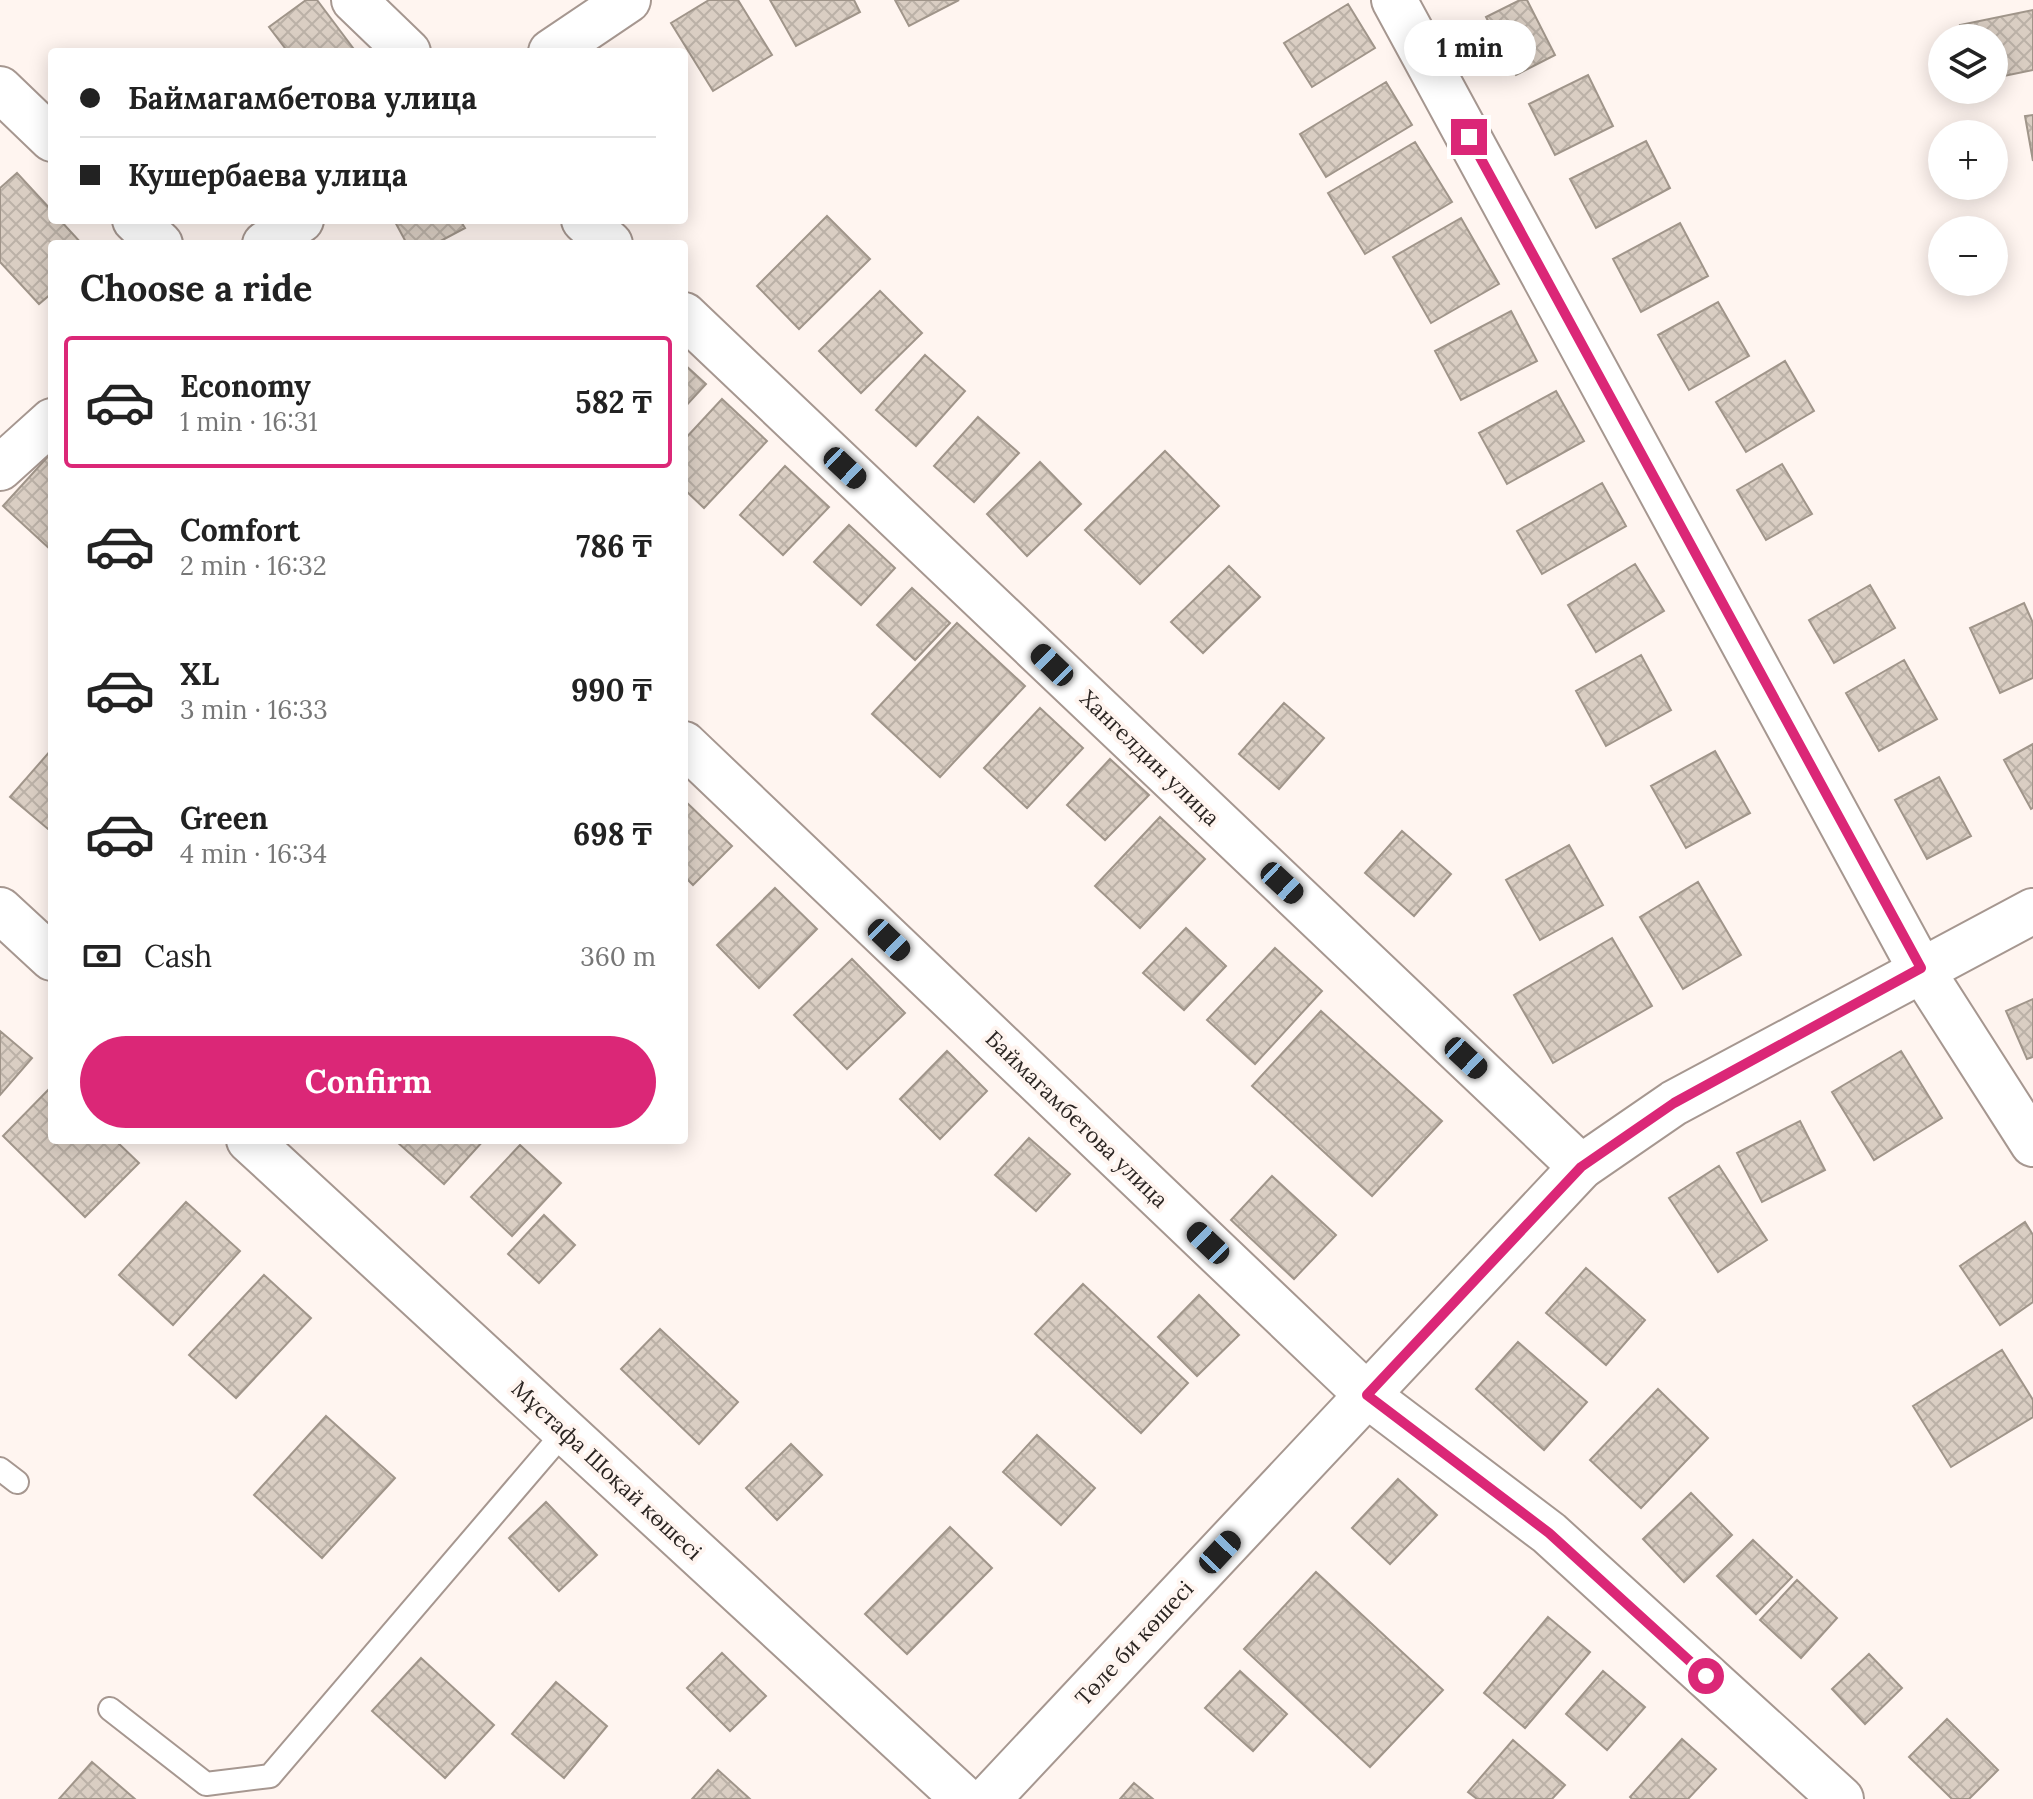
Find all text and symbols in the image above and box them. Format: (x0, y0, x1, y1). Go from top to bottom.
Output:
callout: 1 min (1403, 21, 1535, 77)
map controls (1928, 24, 2008, 296)
button: layers (1928, 24, 2008, 104)
text: 1 min (1437, 31, 1503, 64)
text: Баймагамбетова улица (128, 79, 477, 117)
route end (1451, 119, 1487, 155)
button: + (1928, 120, 2008, 200)
text: Кушербаева улица (128, 156, 408, 194)
button: − (1928, 216, 2008, 296)
text: Choose a ride (80, 265, 312, 311)
icon: car (84, 366, 156, 438)
text: Economy (180, 367, 311, 405)
text: 582 ₸ (575, 383, 652, 421)
text: 1 min · 16:31 (180, 405, 318, 438)
car (819, 443, 871, 493)
icon: car (84, 510, 156, 582)
text: Comfort (180, 511, 300, 549)
text: 786 ₸ (576, 527, 652, 565)
text: 2 min · 16:32 (180, 549, 327, 582)
car (1026, 640, 1078, 690)
icon: car (84, 654, 156, 726)
text: XL (180, 655, 219, 693)
text: 990 ₸ (571, 671, 652, 709)
street label: Хангелдин улица (1074, 684, 1226, 832)
text: 3 min · 16:33 (180, 693, 328, 726)
icon: car (84, 798, 156, 870)
text: Green (180, 799, 268, 837)
text: 698 ₸ (573, 815, 652, 853)
text: 4 min · 16:34 (180, 837, 327, 870)
car (1256, 858, 1308, 908)
car (863, 915, 915, 965)
icon: cash (80, 934, 124, 978)
text: Cash (144, 937, 212, 975)
text: 360 m (580, 940, 656, 973)
street label: Баймагамбетова улица (980, 1024, 1174, 1214)
car (1440, 1033, 1492, 1083)
button: Confirm (80, 1036, 656, 1128)
car (1182, 1218, 1234, 1268)
street label: Мұстафа Шоқай көшесі (506, 1374, 708, 1566)
car (1195, 1526, 1245, 1578)
street label: Төле би көшесі (1069, 1575, 1199, 1711)
route start (1688, 1658, 1724, 1694)

